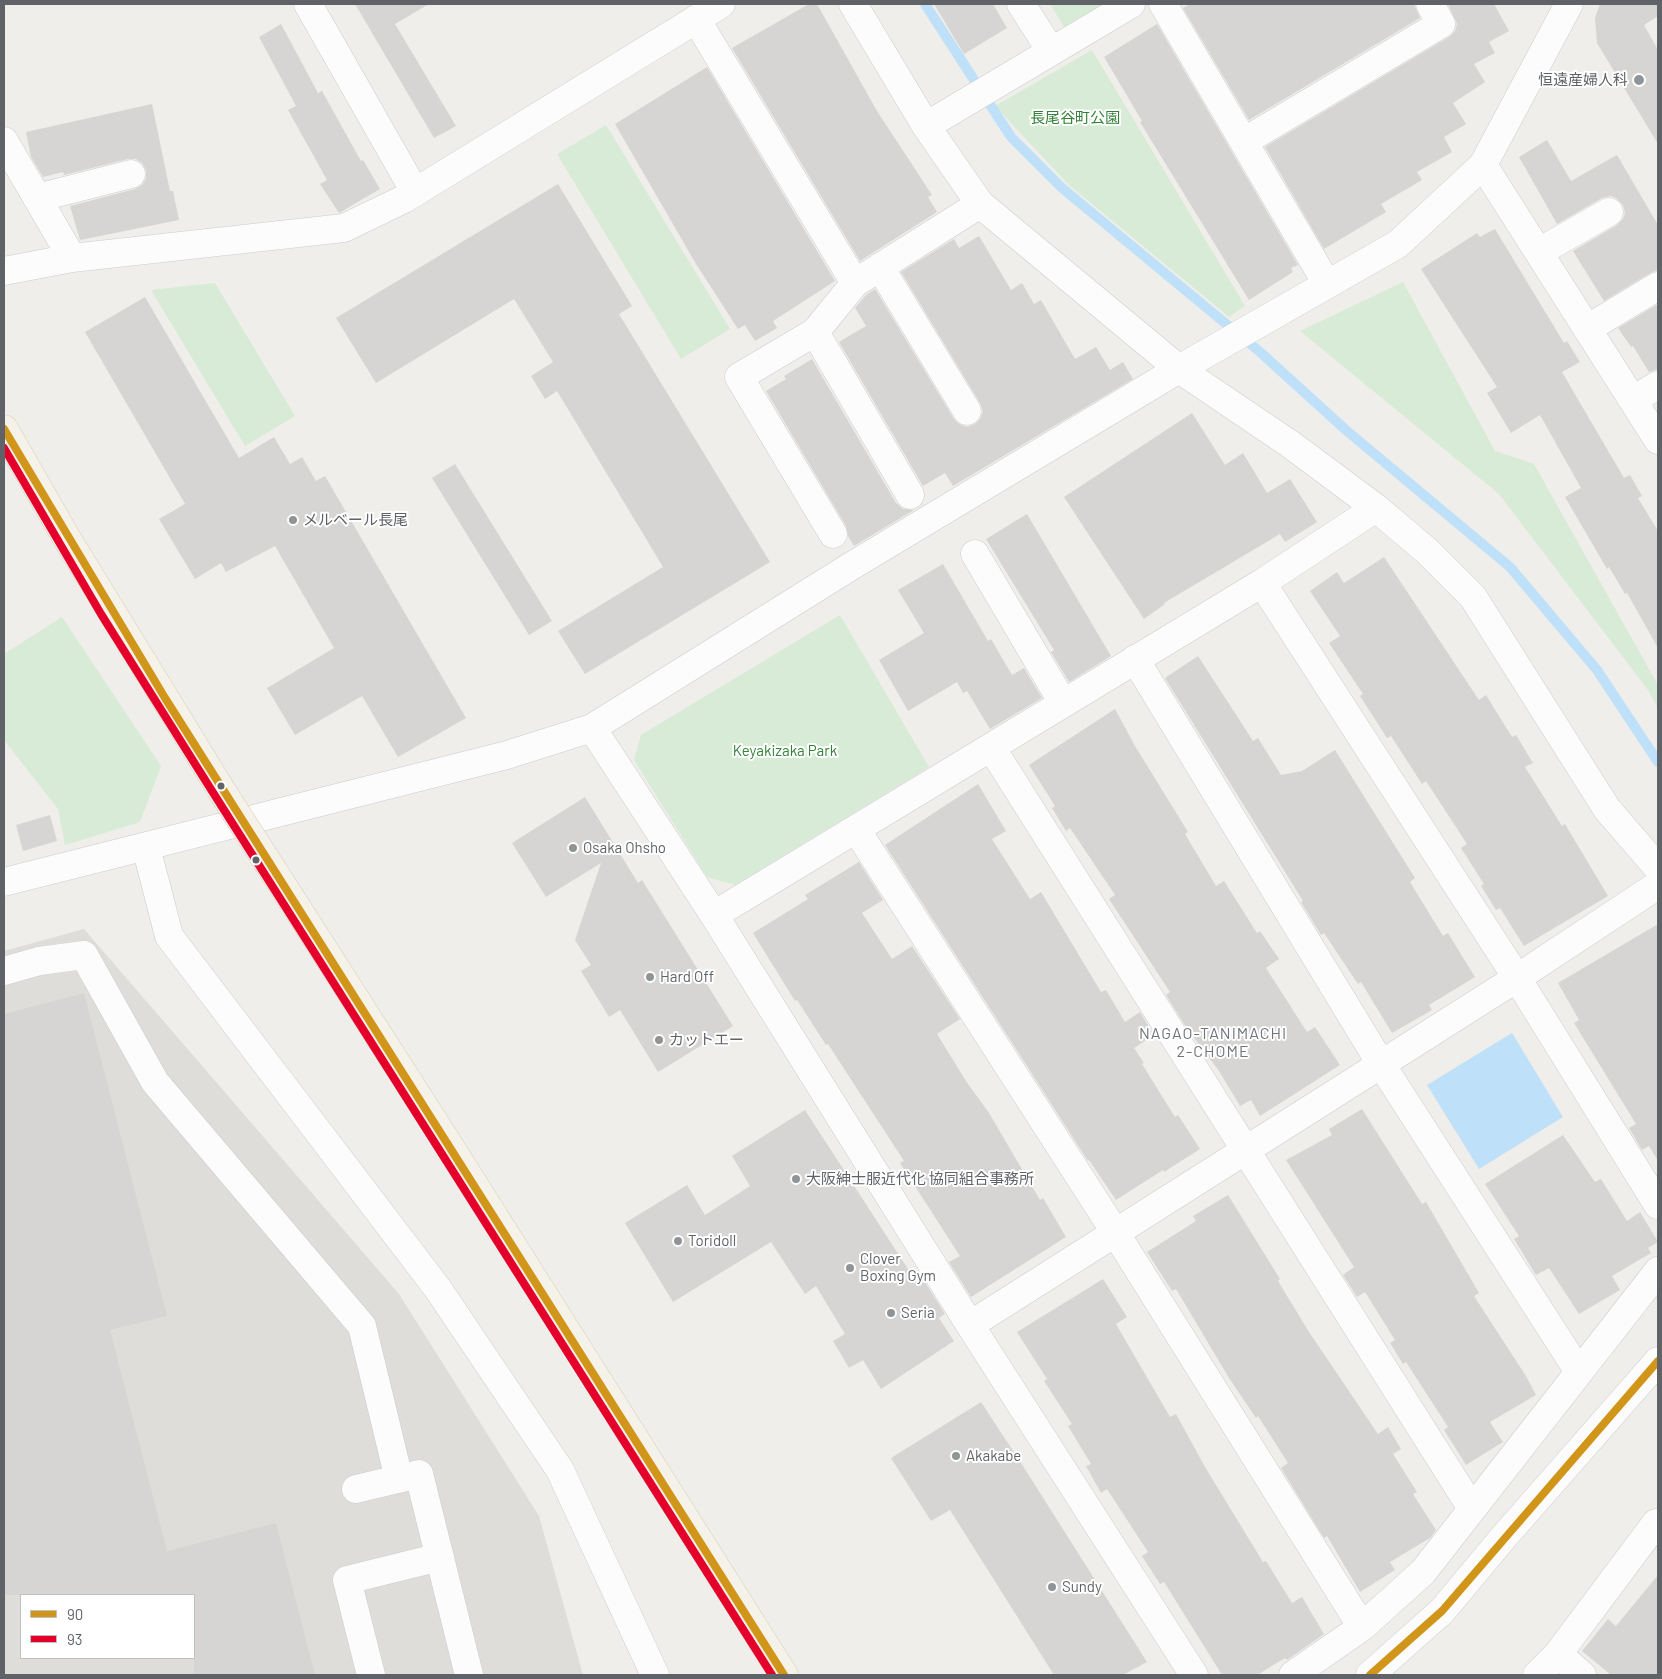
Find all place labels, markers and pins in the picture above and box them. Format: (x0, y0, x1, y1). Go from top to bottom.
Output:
place label: 恒遠産婦人科 (1538, 71, 1628, 89)
marker: 恒遠産婦人科 (1632, 73, 1646, 87)
place label: メルベール長尾 (303, 511, 408, 529)
marker: メルベール長尾 (287, 514, 299, 526)
unlabelled marker (216, 781, 226, 791)
place label: Osaka Ohsho (583, 839, 666, 857)
marker: Osaka Ohsho (567, 842, 579, 854)
unlabelled marker (251, 855, 261, 865)
place label: Hard Off (660, 968, 714, 986)
marker: Hard Off (644, 971, 656, 983)
place label: カットエー (669, 1031, 744, 1049)
marker: カットエー (653, 1034, 665, 1046)
place label: 大阪紳士服近代化 協同組合事務所 (806, 1170, 1034, 1188)
marker: 大阪紳士服近代化 協同組合事務所 (790, 1173, 802, 1185)
place label: Toridoll (688, 1232, 736, 1250)
marker: Toridoll (672, 1235, 684, 1247)
place label: Clover Boxing Gym (860, 1250, 936, 1285)
marker: Clover Boxing Gym (844, 1262, 856, 1274)
place label: Seria (901, 1304, 935, 1322)
marker: Seria (885, 1307, 897, 1319)
place label: Akakabe (966, 1447, 1021, 1465)
marker: Akakabe (950, 1450, 962, 1462)
place label: Sundy (1062, 1578, 1102, 1596)
marker: Sundy (1046, 1581, 1058, 1593)

